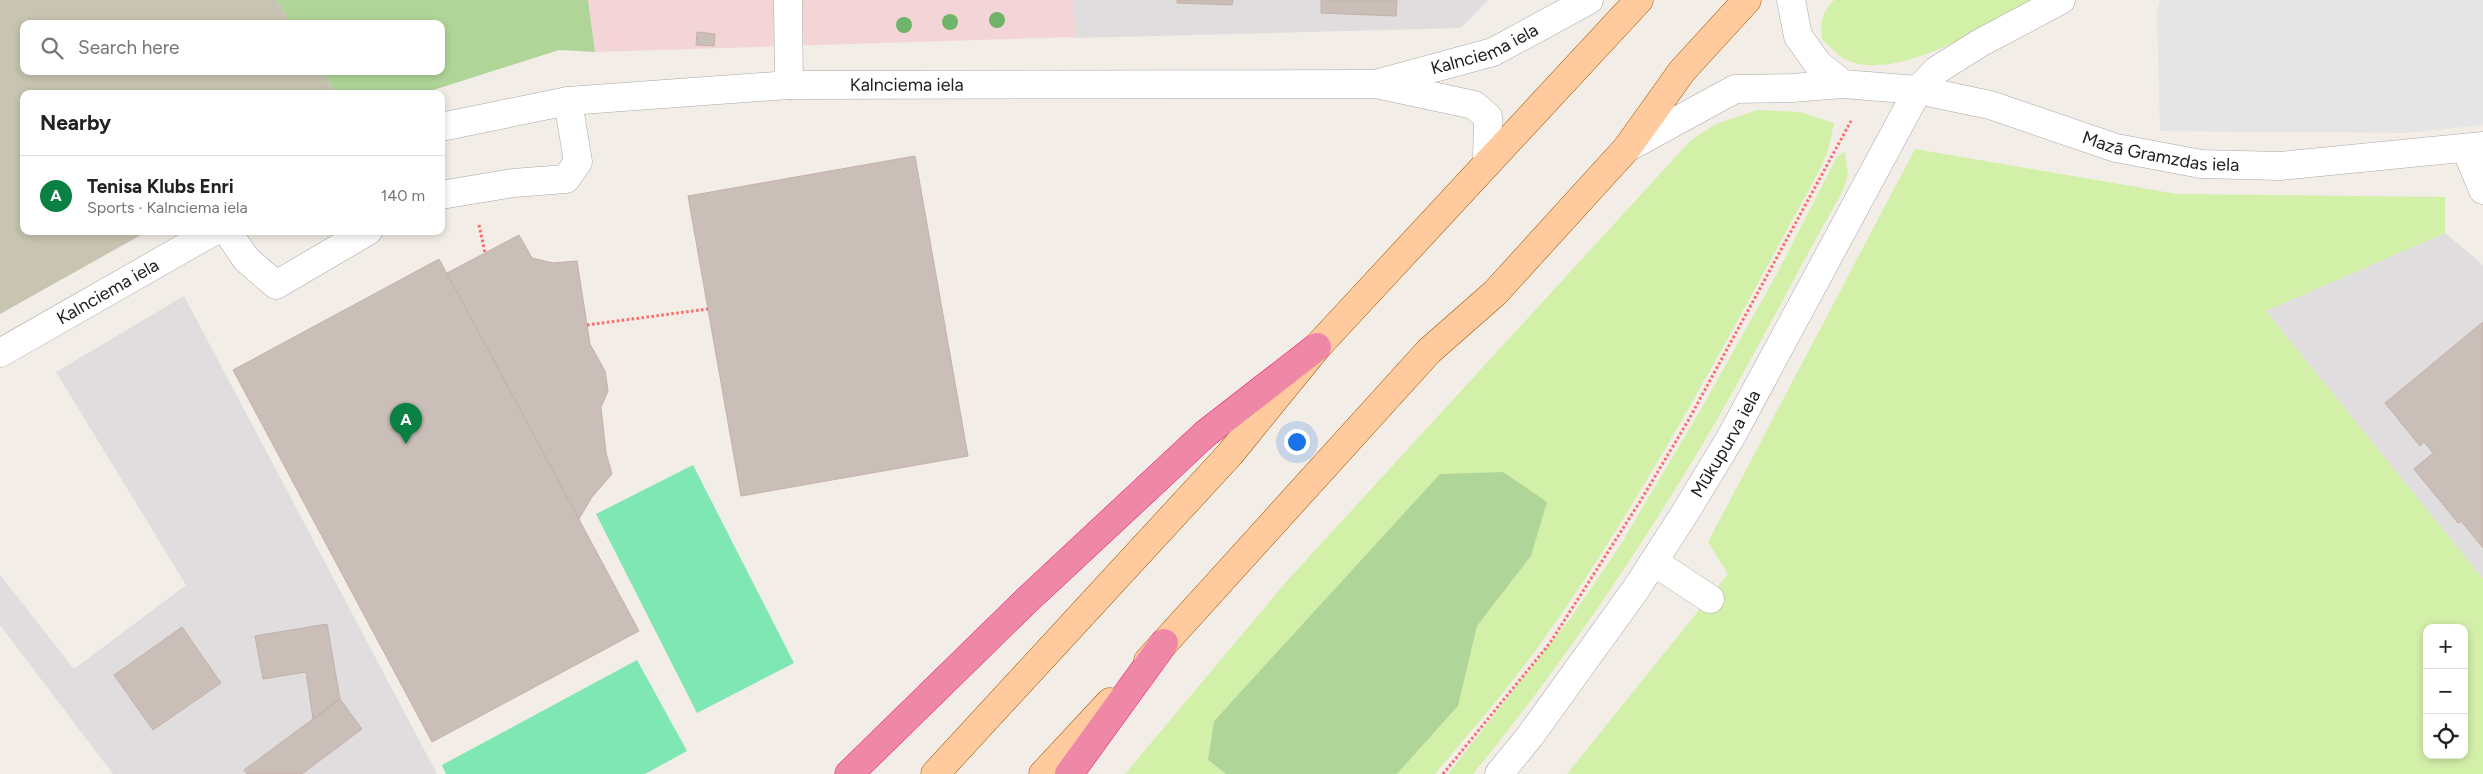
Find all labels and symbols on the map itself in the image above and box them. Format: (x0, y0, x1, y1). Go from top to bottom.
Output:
street label: Kalnciema iela (1428, 19, 1542, 79)
street label: Kalnciema iela (850, 74, 964, 96)
street label: Mazā Gramzdas iela (2079, 126, 2240, 176)
street label: Kalnciema iela (53, 254, 163, 329)
street label: Mūkupurva iela (1686, 386, 1765, 502)
pin: A (390, 403, 422, 444)
your location (1284, 429, 1310, 455)

